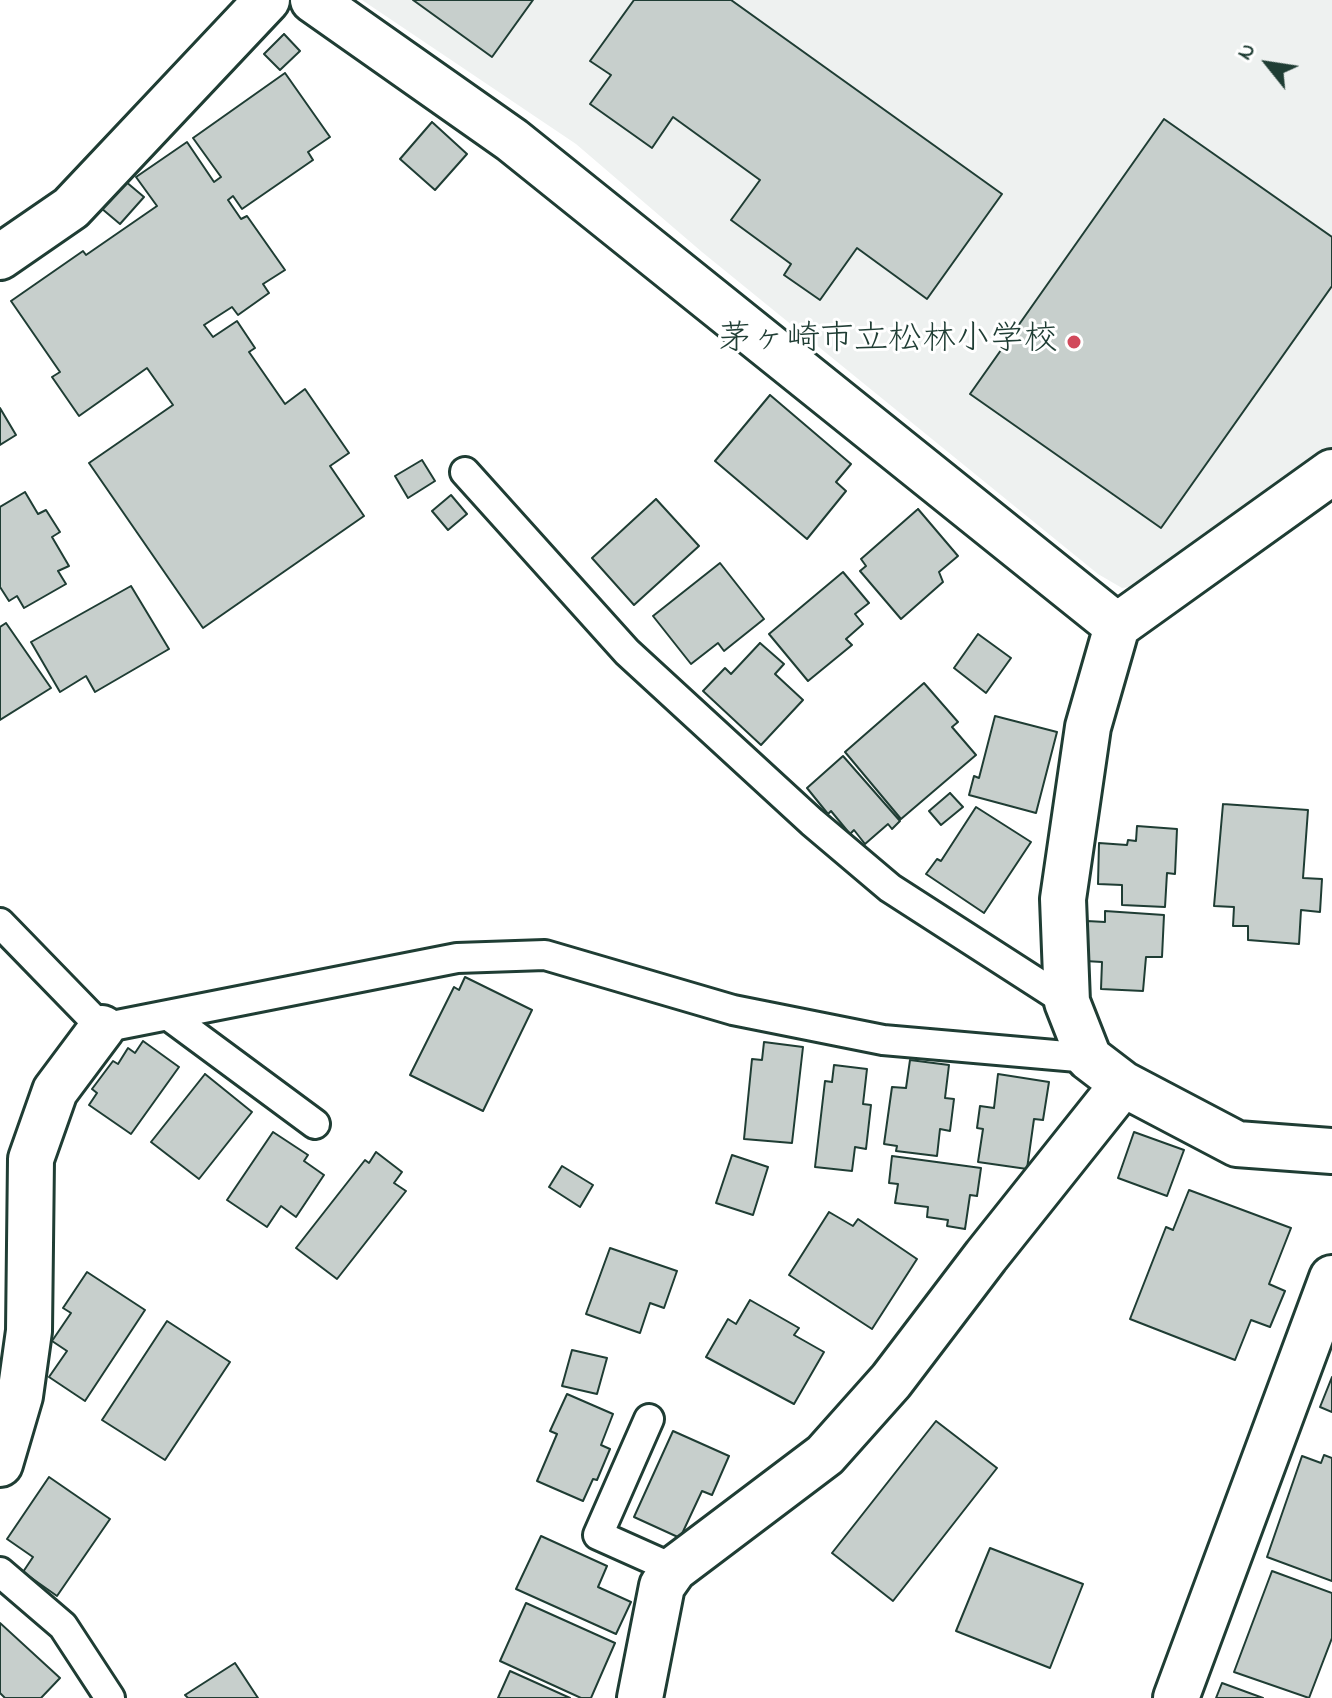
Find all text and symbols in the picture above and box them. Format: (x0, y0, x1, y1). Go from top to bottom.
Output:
north arrow (1228, 24, 1308, 104)
text: N (1230, 38, 1265, 66)
place label: 茅ヶ崎市立松林小学校 (718, 322, 1058, 362)
marker: 茅ヶ崎市立松林小学校 (1065, 333, 1083, 351)

